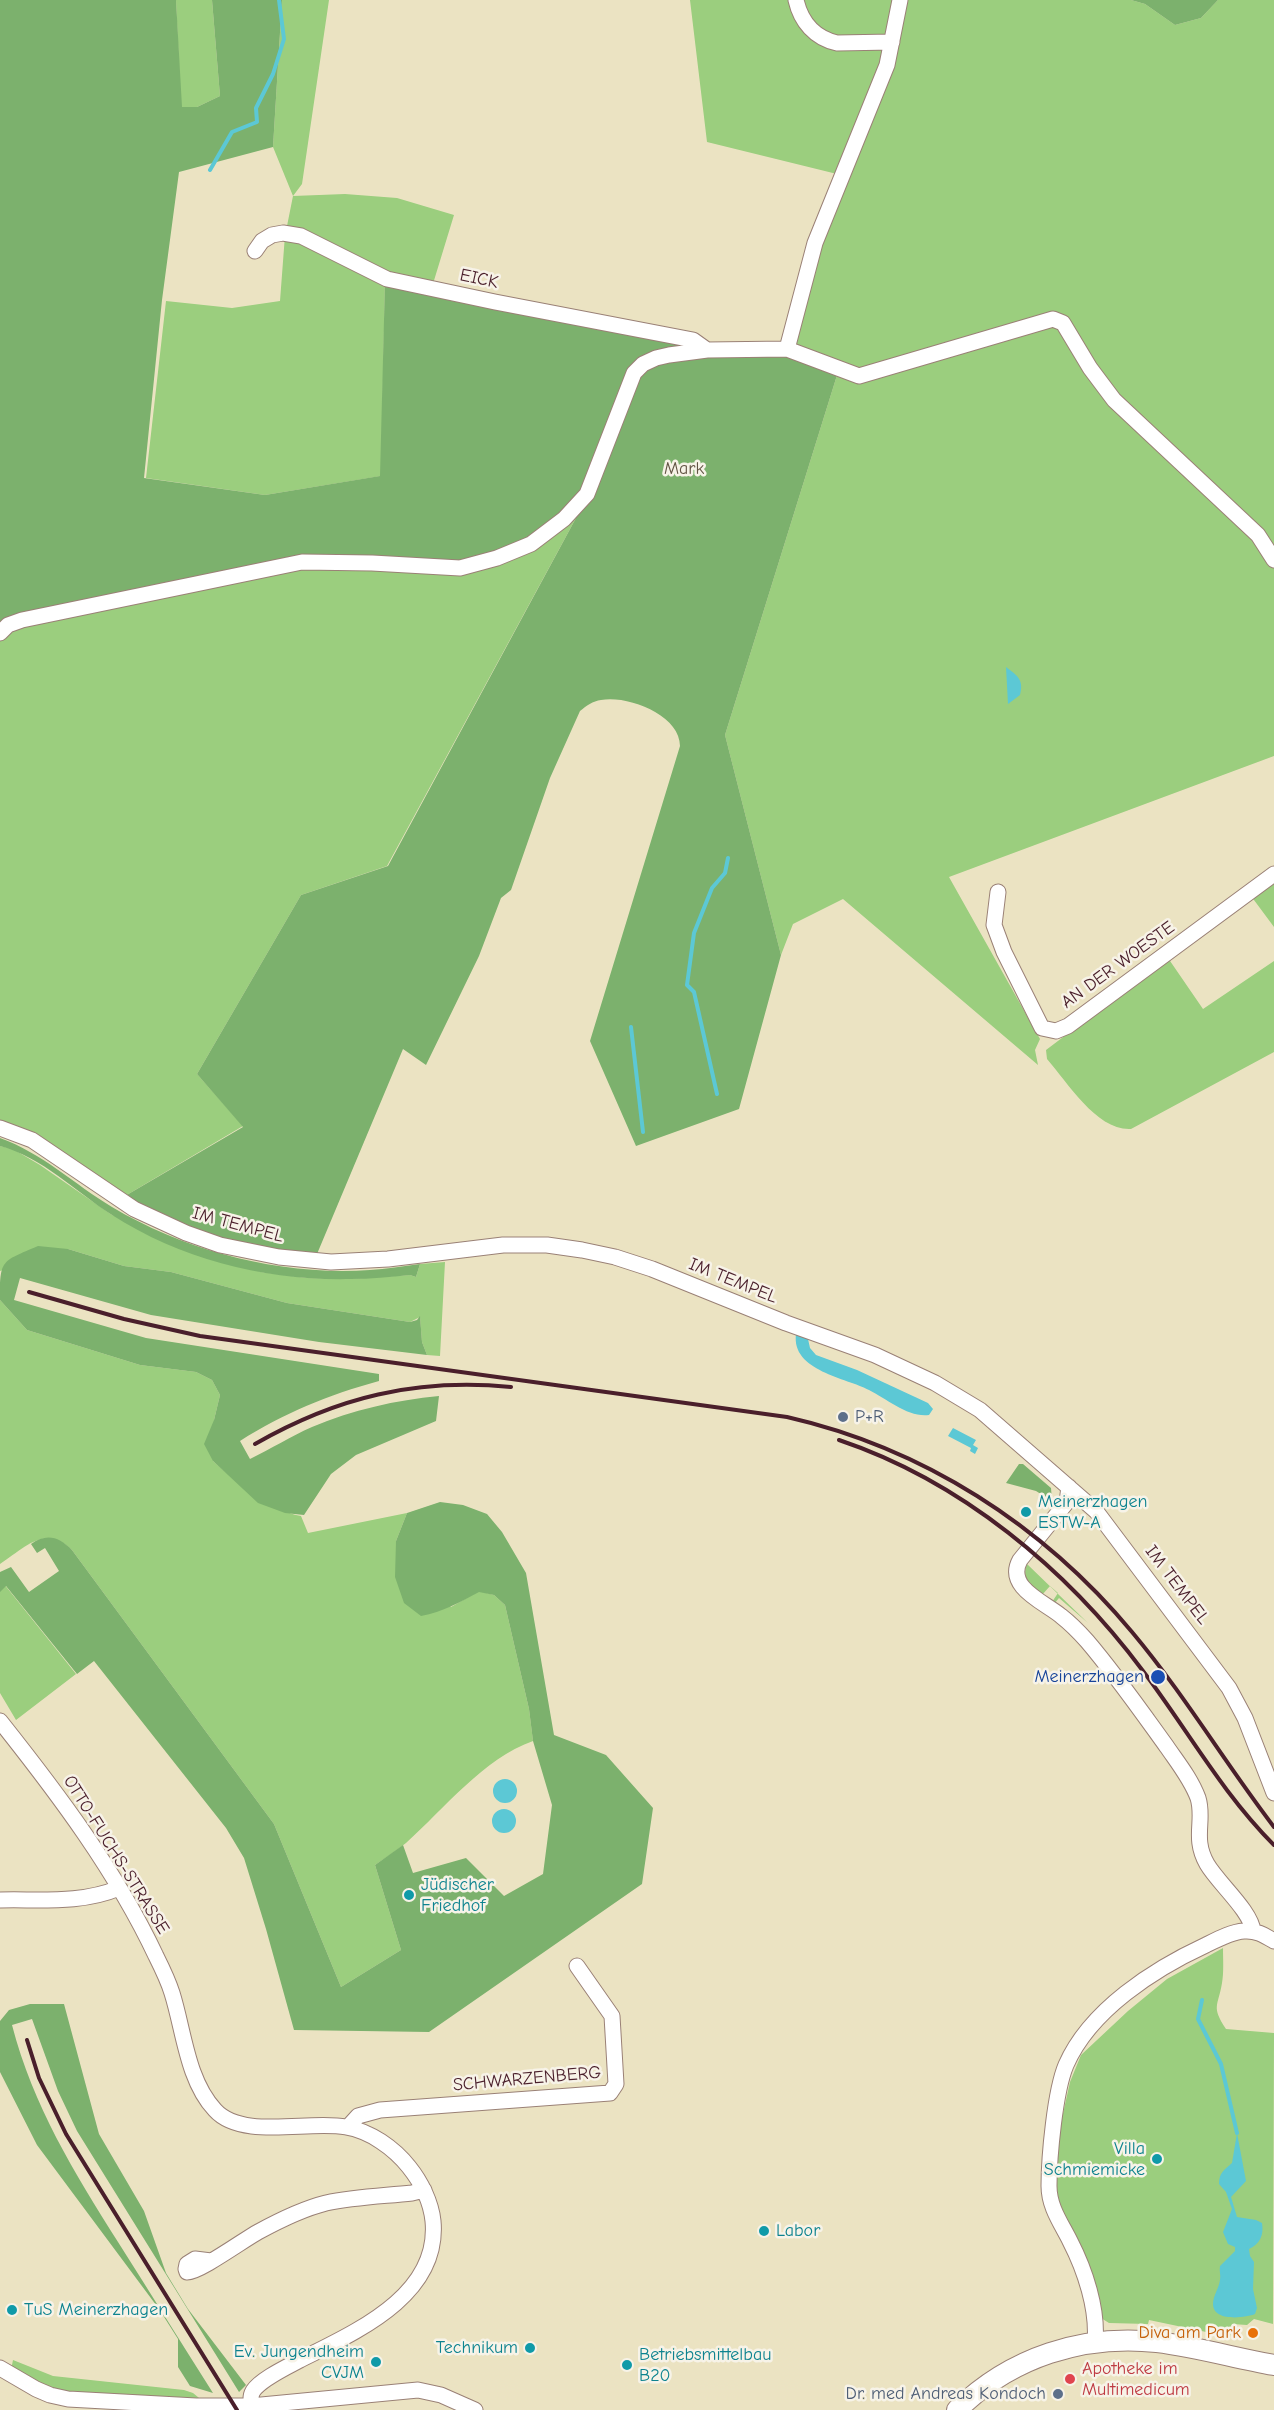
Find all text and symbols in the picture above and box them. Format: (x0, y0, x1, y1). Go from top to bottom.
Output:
street label: EICK (458, 264, 500, 294)
park label: Mark (664, 458, 704, 480)
street label: AN DER WOESTE (1057, 917, 1179, 1013)
street label: IM TEMPEL (190, 1202, 286, 1248)
street label: IM TEMPEL (686, 1253, 780, 1309)
place label: P+R (855, 1406, 884, 1428)
marker: P+R (836, 1410, 850, 1424)
place label: Meinerzhagen ESTW-A (1038, 1491, 1148, 1534)
marker: Meinerzhagen ESTW-A (1019, 1505, 1033, 1519)
street label: IM TEMPEL (1140, 1541, 1214, 1629)
place label: Meinerzhagen (1034, 1666, 1144, 1688)
marker: Meinerzhagen (1149, 1668, 1167, 1686)
street label: OTTO-FUCHS-STRASSE (58, 1772, 174, 1938)
place label: Jüdischer Friedhof (421, 1874, 494, 1916)
marker: Jüdischer Friedhof (402, 1888, 416, 1902)
street label: SCHWARZENBERG (452, 2062, 602, 2096)
place label: Villa Schmiemicke (1044, 2138, 1145, 2180)
marker: Villa Schmiemicke (1150, 2152, 1164, 2166)
place label: Labor (776, 2220, 820, 2242)
marker: Labor (757, 2224, 771, 2238)
place label: TuS Meinerzhagen (24, 2299, 168, 2321)
marker: TuS Meinerzhagen (5, 2303, 19, 2317)
place label: Diva am Park (1138, 2322, 1241, 2344)
marker: Diva am Park (1246, 2326, 1260, 2340)
place label: Technikum (436, 2337, 518, 2359)
place label: Ev. Jungendheim CVJM (234, 2341, 364, 2384)
marker: Technikum (523, 2341, 537, 2355)
place label: Betriebsmittelbau B20 (639, 2344, 771, 2386)
marker: Ev. Jungendheim CVJM (369, 2355, 383, 2369)
marker: Betriebsmittelbau B20 (620, 2358, 634, 2372)
place label: Apotheke im Multimedicum (1082, 2358, 1190, 2400)
marker: Apotheke im Multimedicum (1063, 2372, 1077, 2386)
place label: Dr. med Andreas Kondoch (846, 2383, 1046, 2405)
marker: Dr. med Andreas Kondoch (1051, 2387, 1065, 2401)

